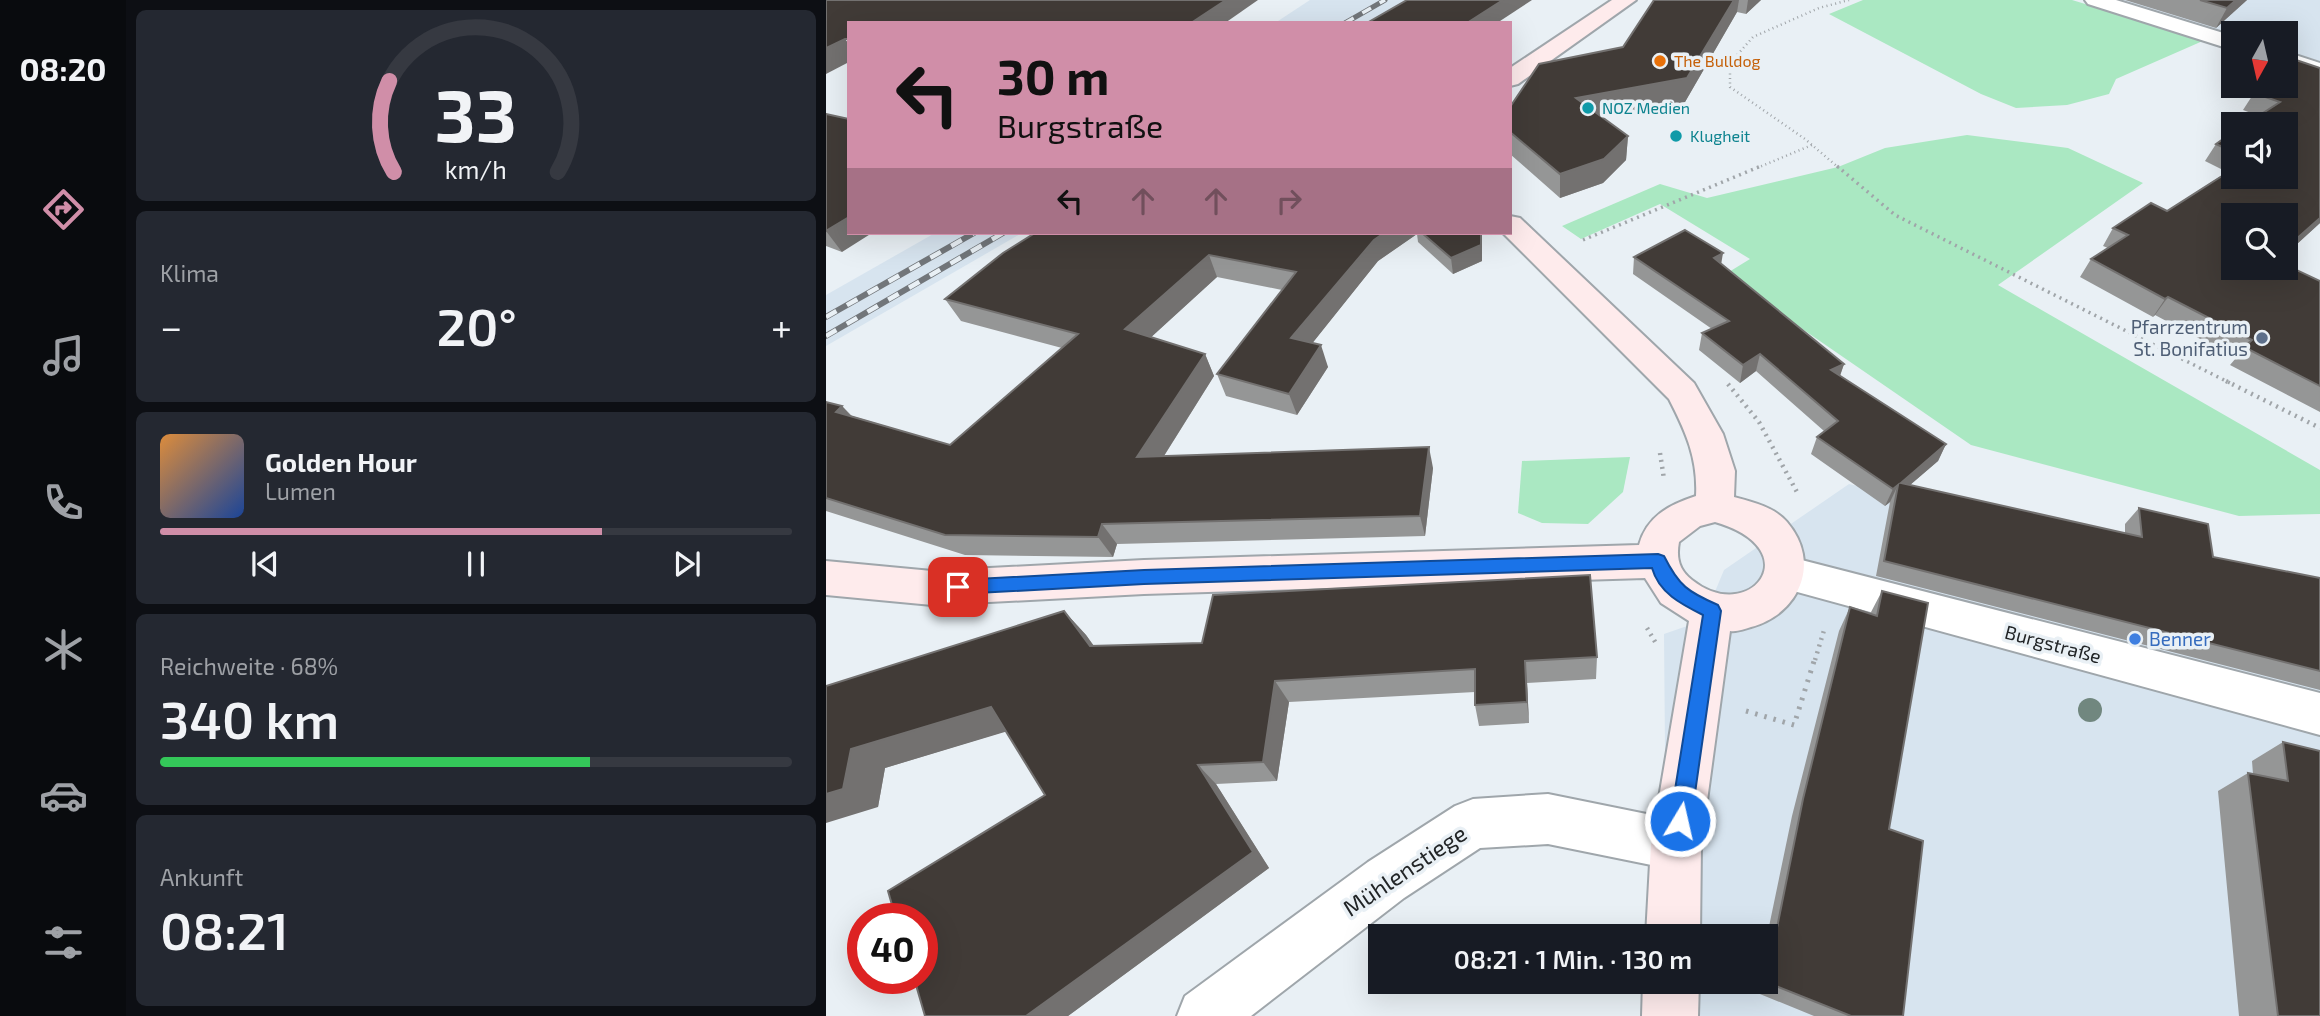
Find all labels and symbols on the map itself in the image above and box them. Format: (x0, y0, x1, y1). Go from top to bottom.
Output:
north arrow (2221, 21, 2298, 98)
place label: The Bulldog (1674, 51, 1761, 70)
marker: The Bulldog (1652, 53, 1668, 69)
place label: NOZ Medien (1602, 98, 1690, 117)
marker: NOZ Medien (1580, 100, 1596, 116)
place label: Klugheit (1690, 126, 1750, 145)
marker: Klugheit (1668, 128, 1684, 144)
place label: Pfarrzentrum St. Bonifatius (2131, 315, 2248, 360)
marker: Pfarrzentrum St. Bonifatius (2254, 330, 2270, 346)
pin (928, 557, 988, 617)
street label: Burgstraße (2002, 620, 2104, 667)
place label: Benner (2149, 627, 2211, 650)
marker: Benner (2127, 631, 2143, 647)
position arrow (1643, 784, 1717, 858)
street label: Mühlenstiege (1337, 819, 1471, 922)
speed limit sign: 40 (847, 903, 938, 994)

